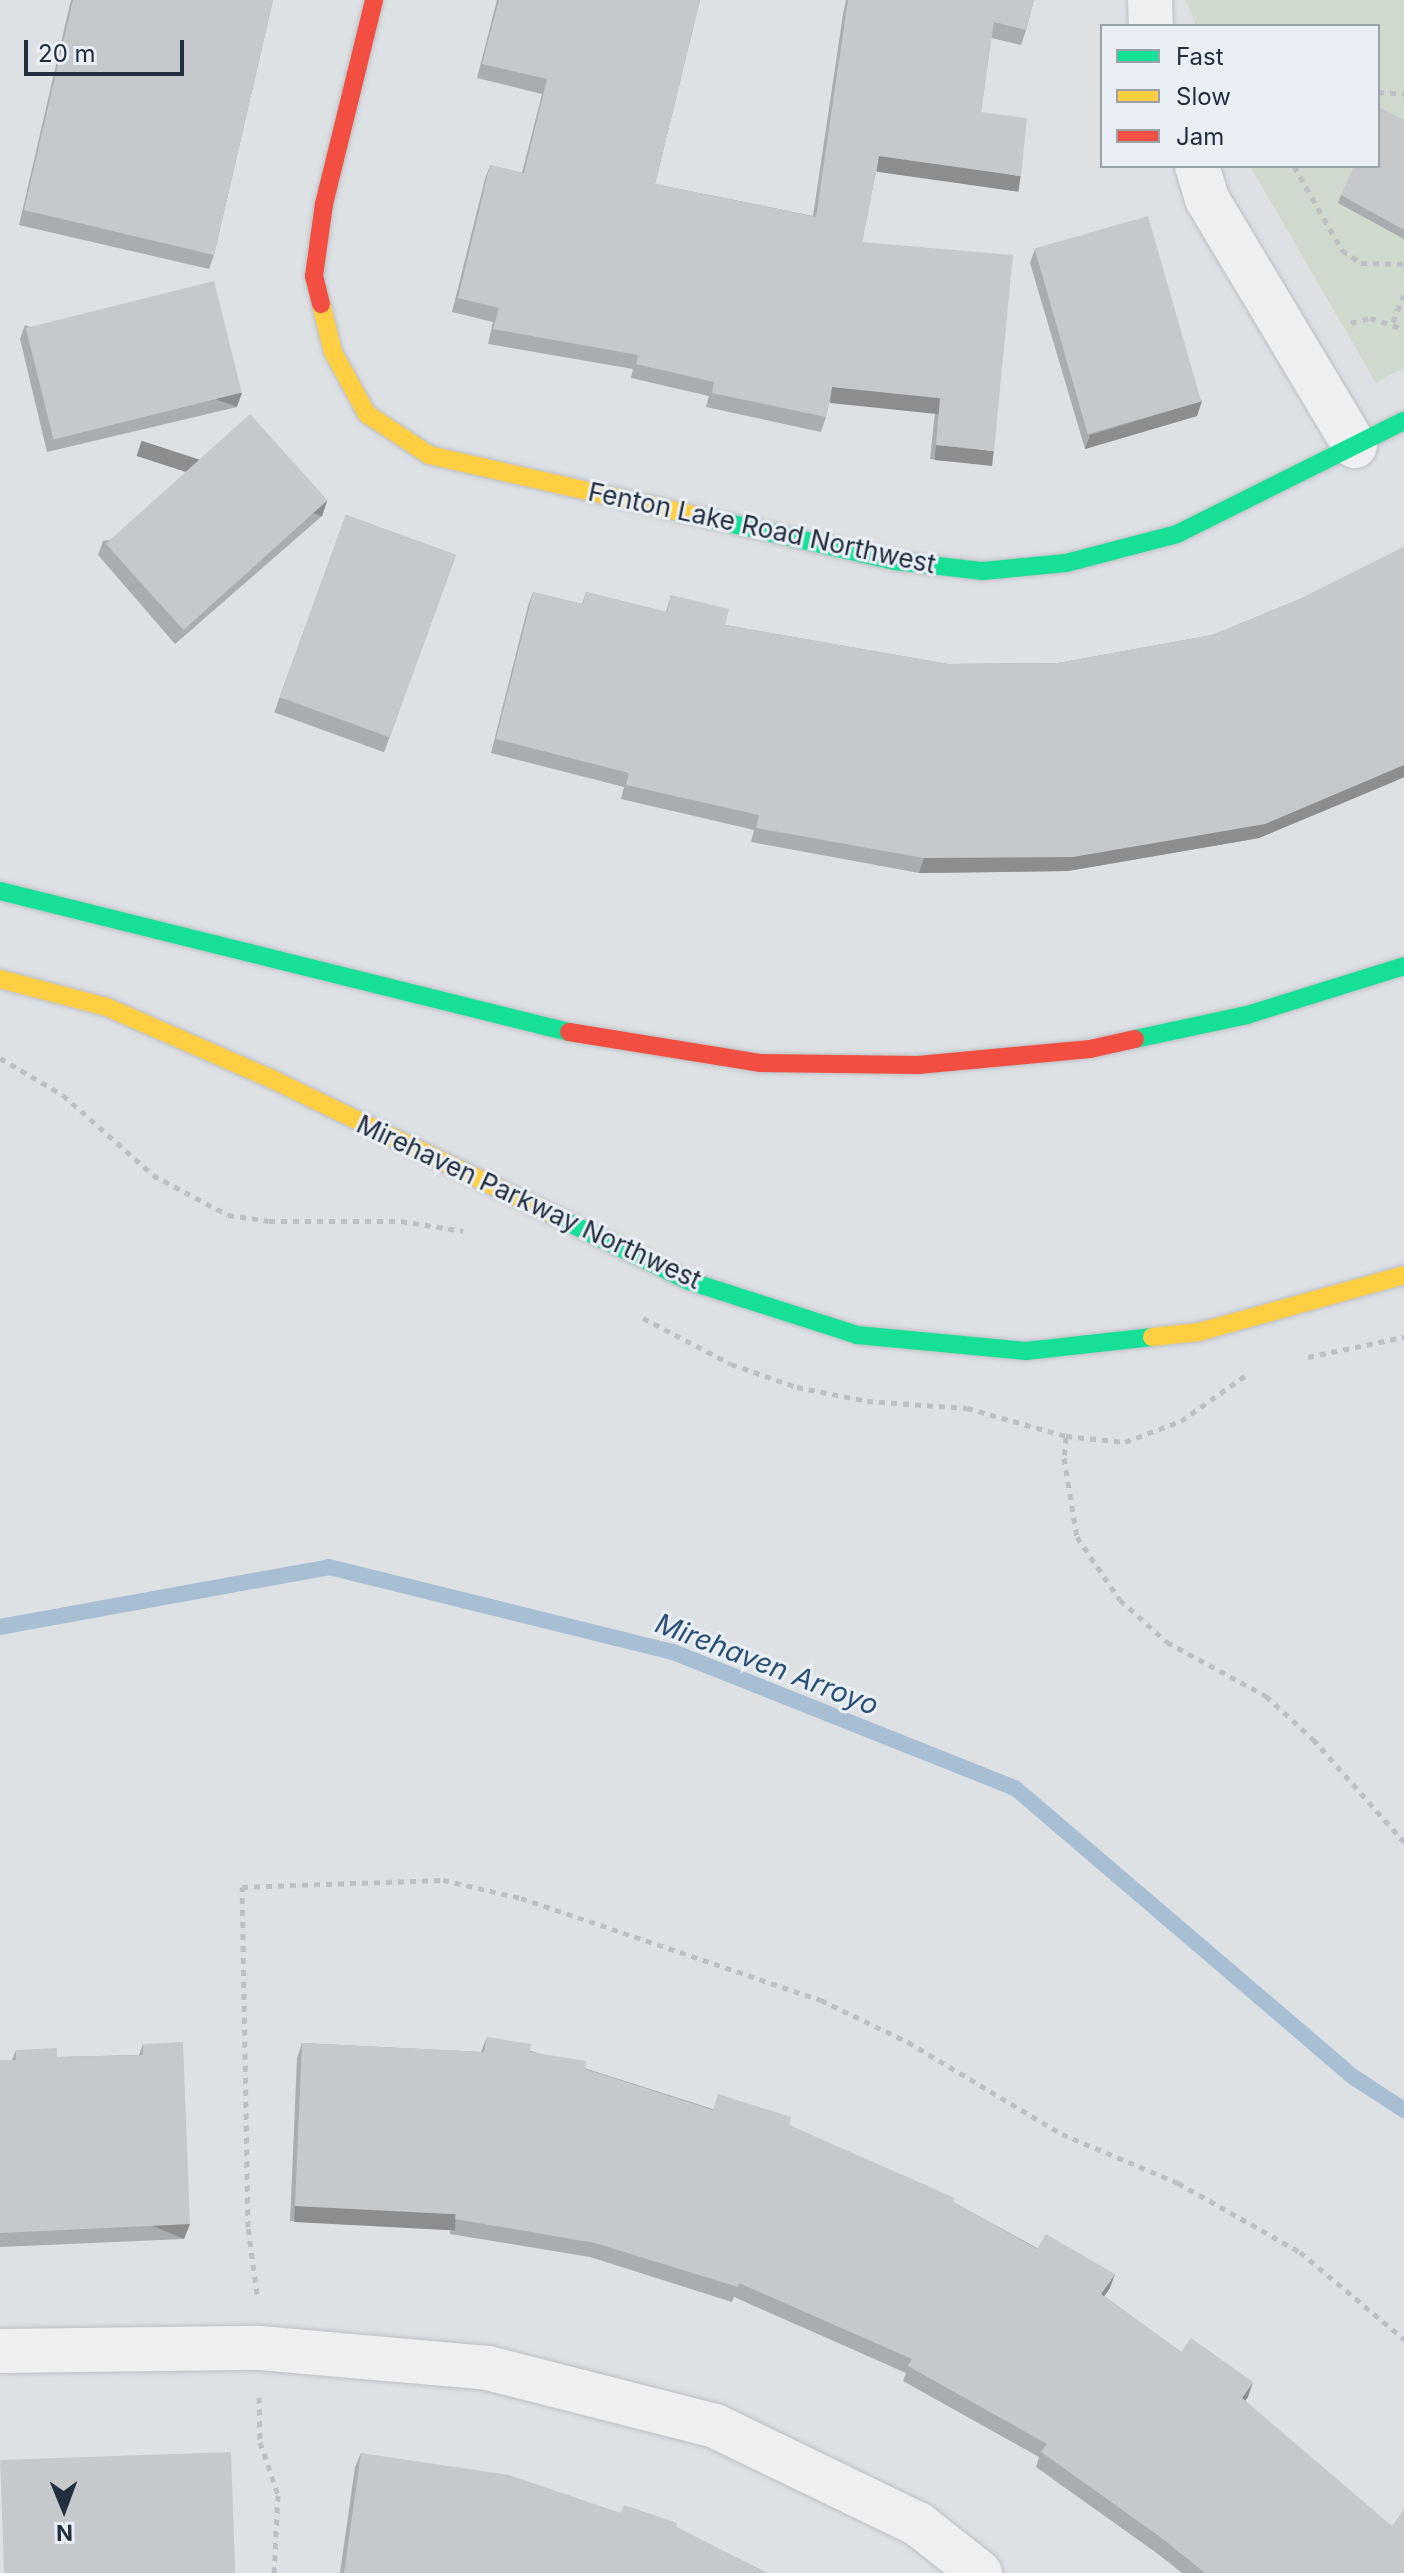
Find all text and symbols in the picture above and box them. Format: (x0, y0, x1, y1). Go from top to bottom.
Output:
scale bar (28, 24, 188, 74)
legend (1100, 24, 1380, 168)
text: 20 m (38, 39, 96, 68)
text: Fast (1176, 42, 1224, 71)
text: Slow (1176, 82, 1231, 111)
text: Jam (1176, 122, 1224, 151)
street label: Fenton Lake Road Northwest (585, 476, 939, 580)
street label: Mirehaven Parkway Northwest (352, 1108, 706, 1296)
water label: Mirehaven Arroyo (651, 1606, 883, 1722)
north arrow (24, 2469, 104, 2549)
text: N (56, 2520, 73, 2546)

